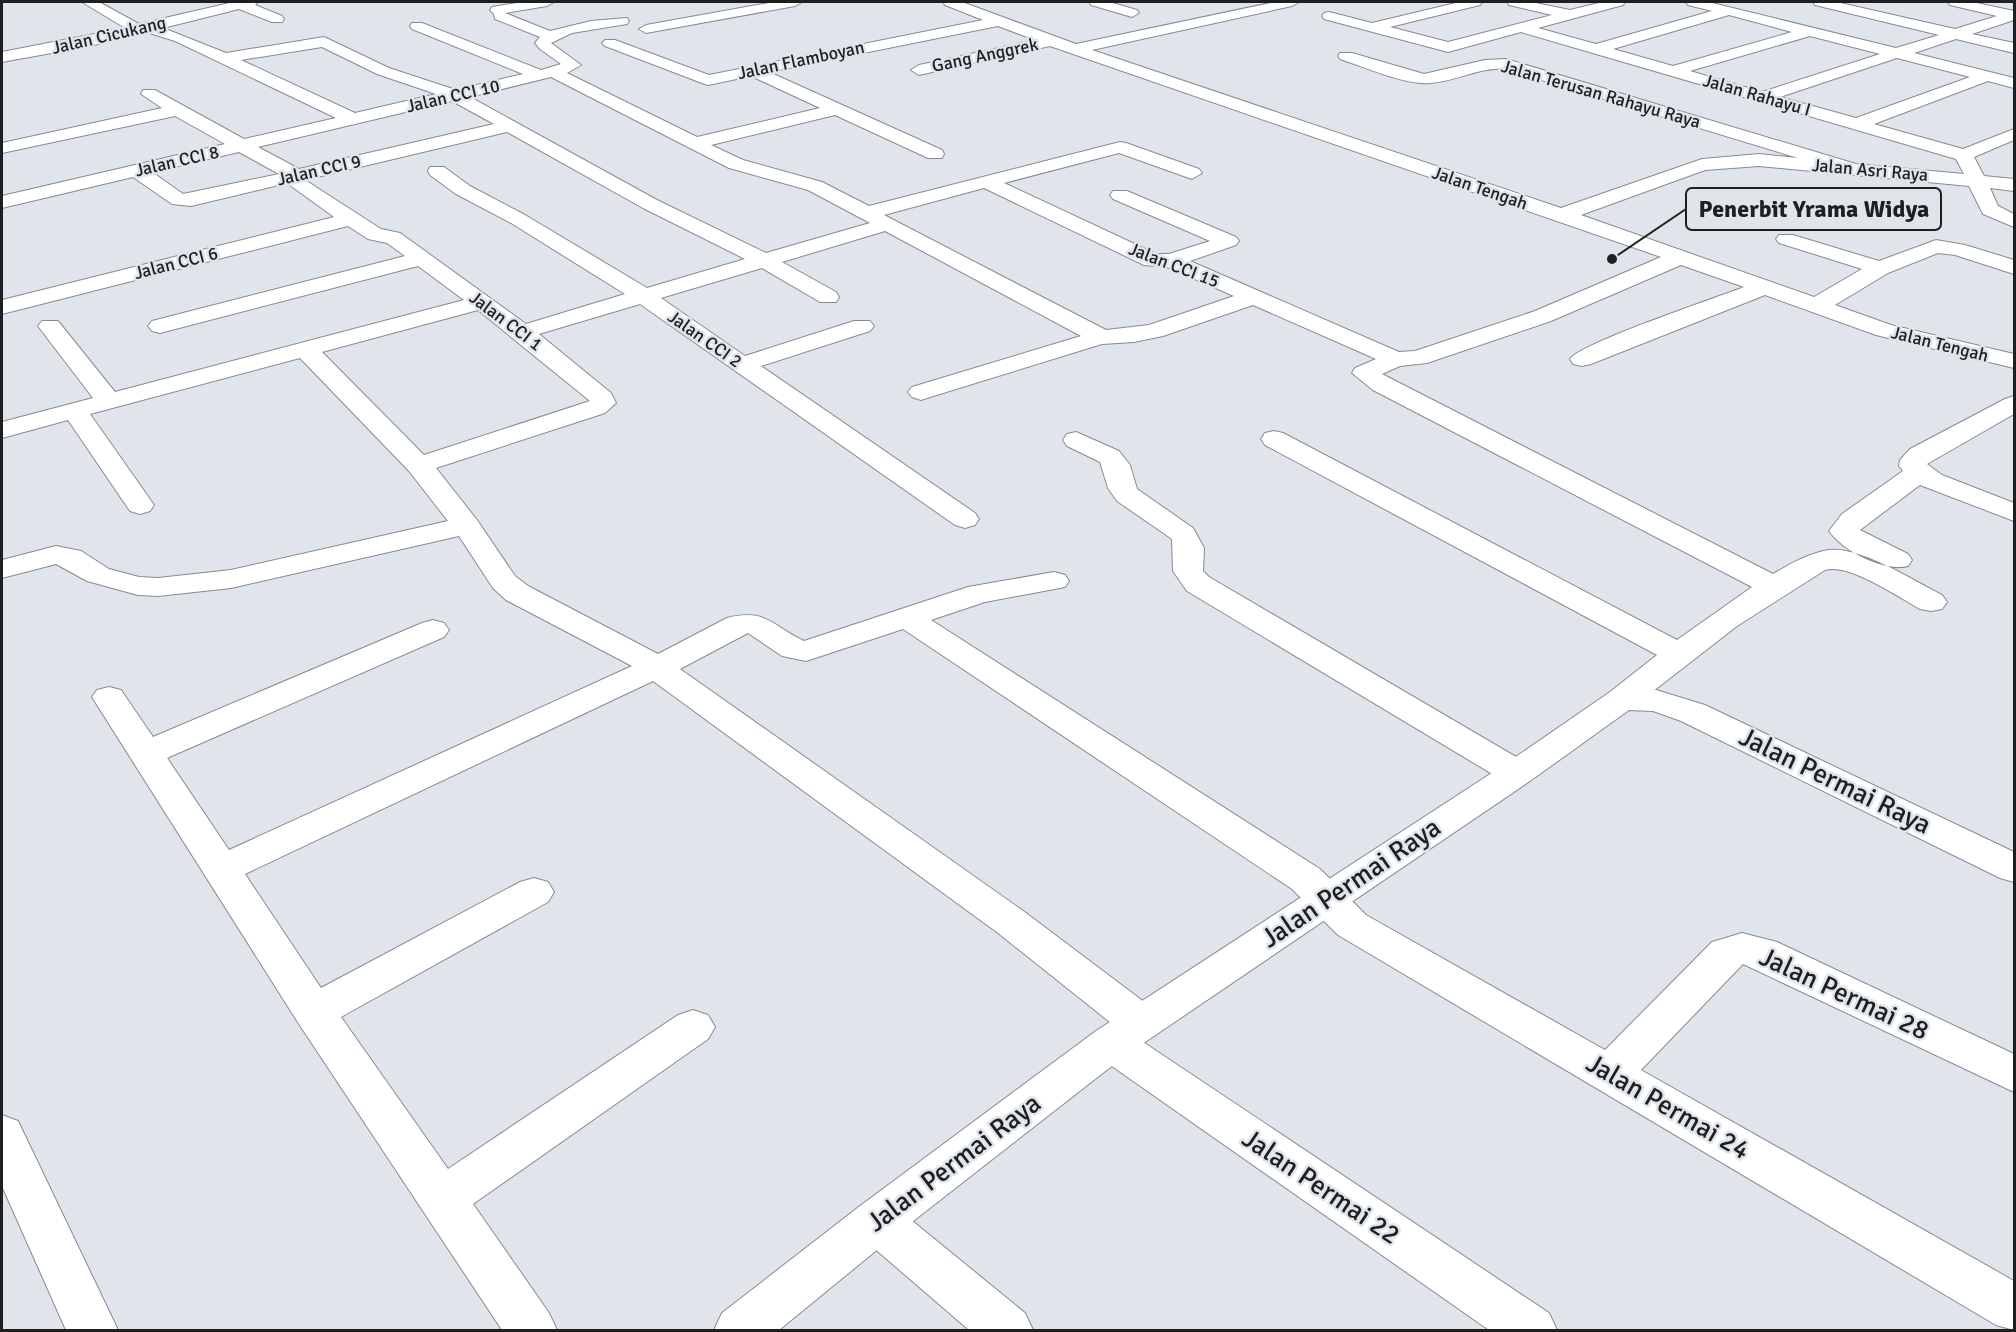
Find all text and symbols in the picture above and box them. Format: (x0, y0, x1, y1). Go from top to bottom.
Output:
street label: Jalan Cicukang (50, 11, 168, 59)
street label: Gang Anggrek (930, 33, 1040, 77)
street label: Jalan Flamboyan (736, 36, 866, 84)
street label: Jalan Terusan Rahayu Raya (1499, 55, 1703, 133)
street label: Jalan Rahayu I (1701, 69, 1813, 121)
street label: Jalan CCI 10 (404, 75, 502, 117)
street label: Jalan CCI 8 (133, 141, 221, 181)
street label: Jalan CCI 9 (275, 150, 363, 190)
street label: Jalan Asri Raya (1811, 154, 1929, 186)
street label: Jalan Tengah (1429, 161, 1531, 215)
callout: Penerbit Yrama Widya (1686, 188, 1941, 230)
text: Penerbit Yrama Widya (1699, 194, 1929, 224)
street label: Jalan CCI 15 (1126, 238, 1222, 292)
street label: Jalan CCI 6 (132, 242, 220, 284)
street label: Jalan CCI 1 (465, 286, 547, 356)
street label: Jalan CCI 2 (664, 305, 746, 373)
street label: Jalan Tengah (1889, 321, 1991, 367)
street label: Jalan Permai Raya (1734, 720, 1936, 842)
street label: Jalan Permai Raya (1255, 811, 1447, 955)
street label: Jalan Permai 28 (1754, 940, 1934, 1048)
street label: Jalan Permai 24 (1580, 1047, 1756, 1167)
street label: Jalan Permai Raya (860, 1087, 1048, 1239)
street label: Jalan Permai 22 (1236, 1122, 1406, 1252)

